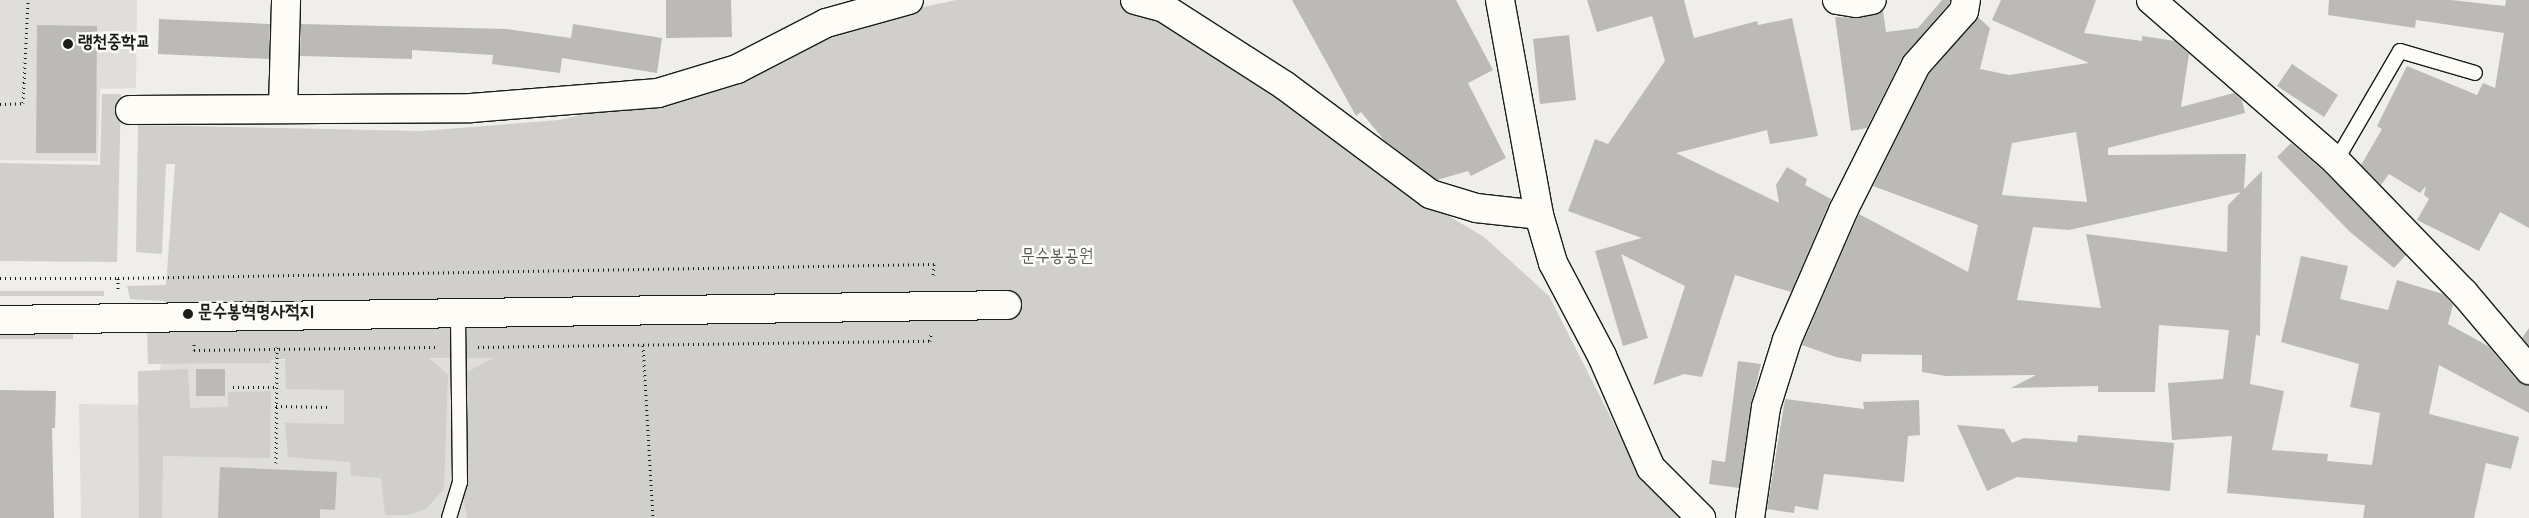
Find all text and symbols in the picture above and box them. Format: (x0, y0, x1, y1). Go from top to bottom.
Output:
place label: 랭천중학교 (78, 33, 150, 55)
marker: 랭천중학교 (62, 38, 74, 50)
park label: 문수봉공원 (1021, 247, 1093, 269)
place label: 문수봉혁명사적지 (198, 303, 314, 325)
marker: 문수봉혁명사적지 (182, 308, 194, 320)

